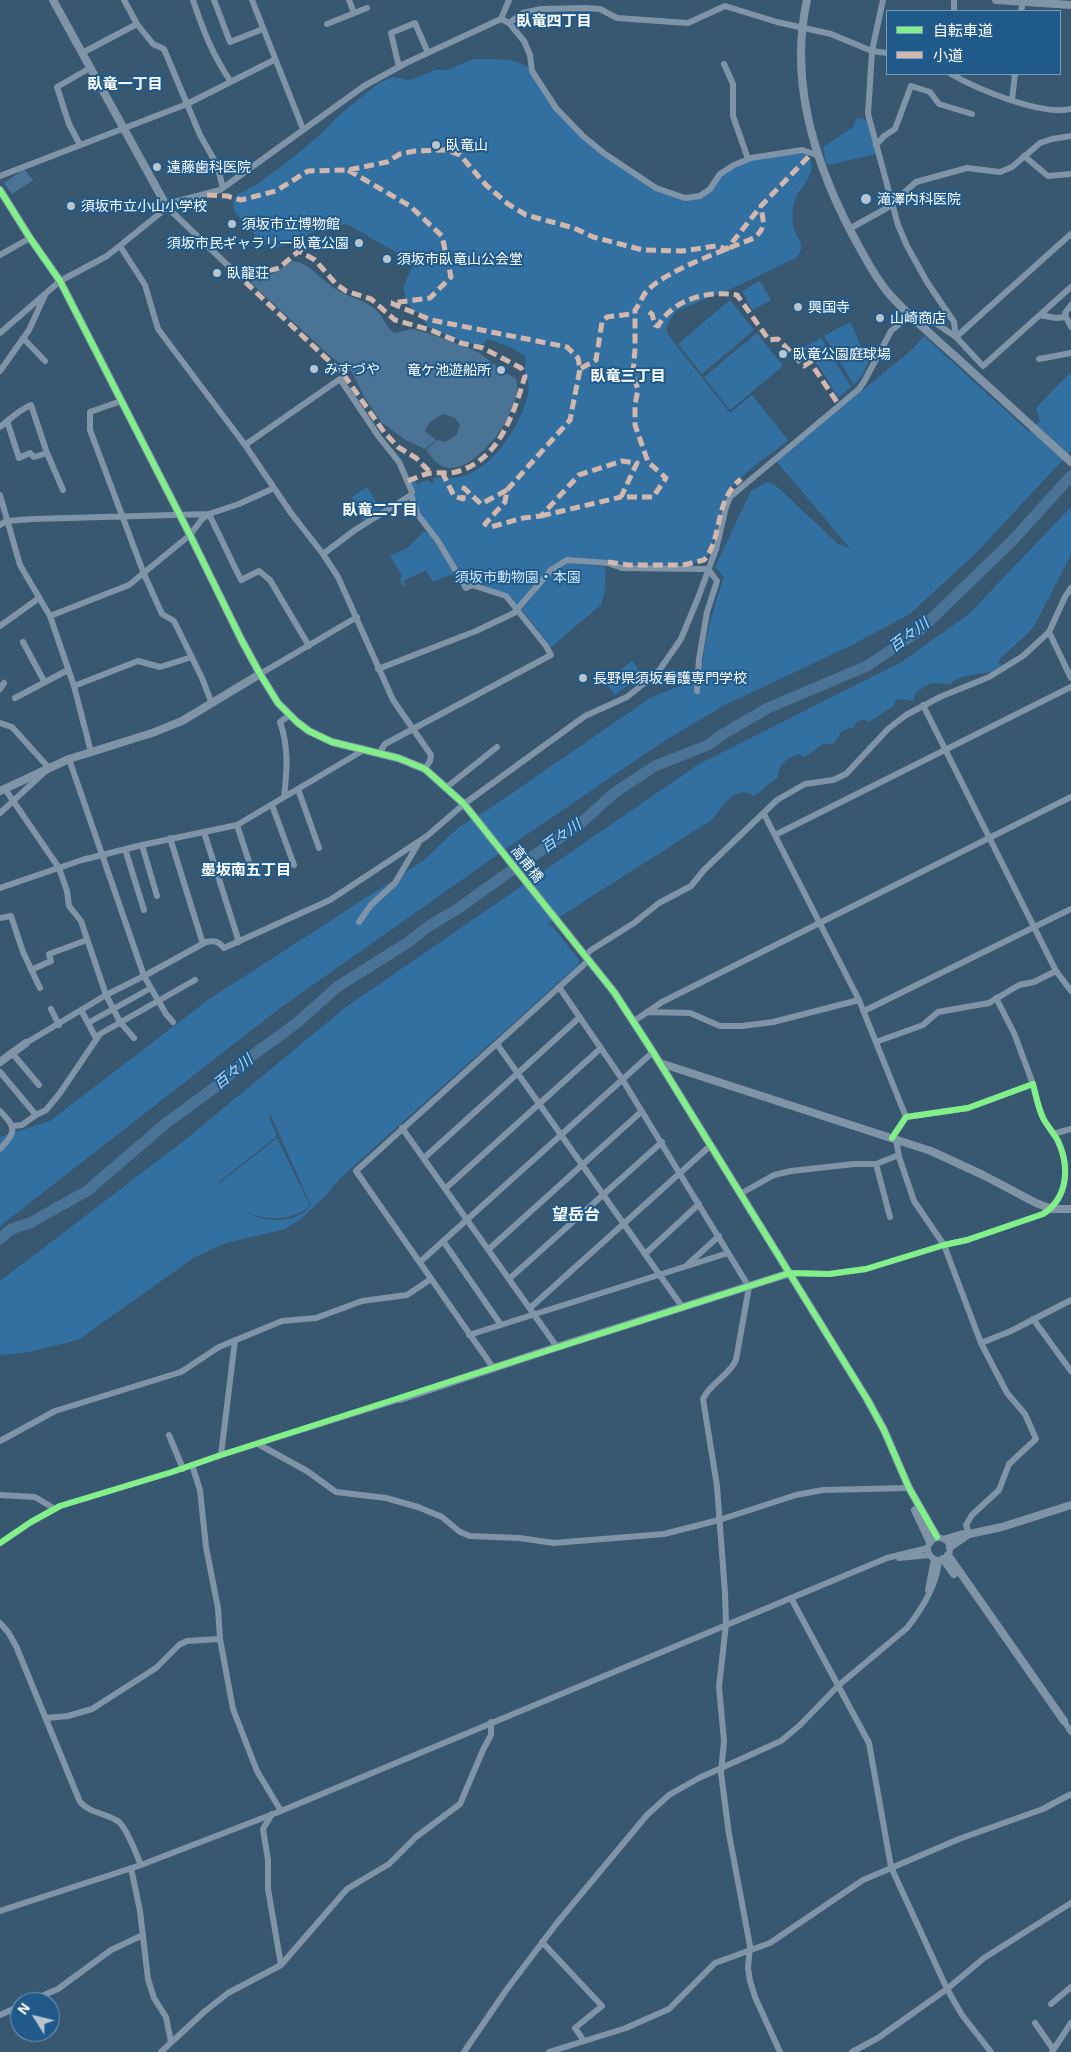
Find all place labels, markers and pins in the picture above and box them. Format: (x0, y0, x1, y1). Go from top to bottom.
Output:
place label: 臥竜山 (446, 137, 488, 153)
marker: 臥竜山 (430, 139, 442, 151)
place label: 遠藤歯科医院 (167, 159, 251, 175)
marker: 遠藤歯科医院 (151, 161, 163, 173)
place label: 滝澤内科医院 (877, 191, 961, 207)
marker: 滝澤内科医院 (859, 192, 873, 206)
place label: 須坂市立小山小学校 (81, 198, 207, 214)
marker: 須坂市立小山小学校 (65, 200, 77, 212)
place label: 須坂市立博物館 (242, 216, 340, 232)
marker: 須坂市立博物館 (226, 218, 238, 230)
place label: 須坂市民ギャラリー臥竜公園 (167, 235, 349, 251)
marker: 須坂市民ギャラリー臥竜公園 (353, 237, 365, 249)
place label: 須坂市臥竜山公会堂 (397, 251, 523, 267)
marker: 須坂市臥竜山公会堂 (381, 253, 393, 265)
place label: 臥龍荘 (227, 265, 269, 281)
marker: 臥龍荘 (211, 267, 223, 279)
place label: 興国寺 (808, 299, 850, 315)
marker: 興国寺 (792, 301, 804, 313)
place label: 山崎商店 (890, 310, 946, 326)
marker: 山崎商店 (874, 312, 886, 324)
place label: 臥竜公園庭球場 (793, 346, 891, 362)
marker: 臥竜公園庭球場 (777, 348, 789, 360)
place label: みすづや (324, 361, 380, 377)
place label: 竜ケ池遊船所 (407, 362, 491, 378)
marker: みすづや (308, 363, 320, 375)
marker: 竜ケ池遊船所 (495, 364, 507, 376)
place label: 長野県須坂看護専門学校 (593, 670, 747, 686)
marker: 長野県須坂看護専門学校 (577, 672, 589, 684)

